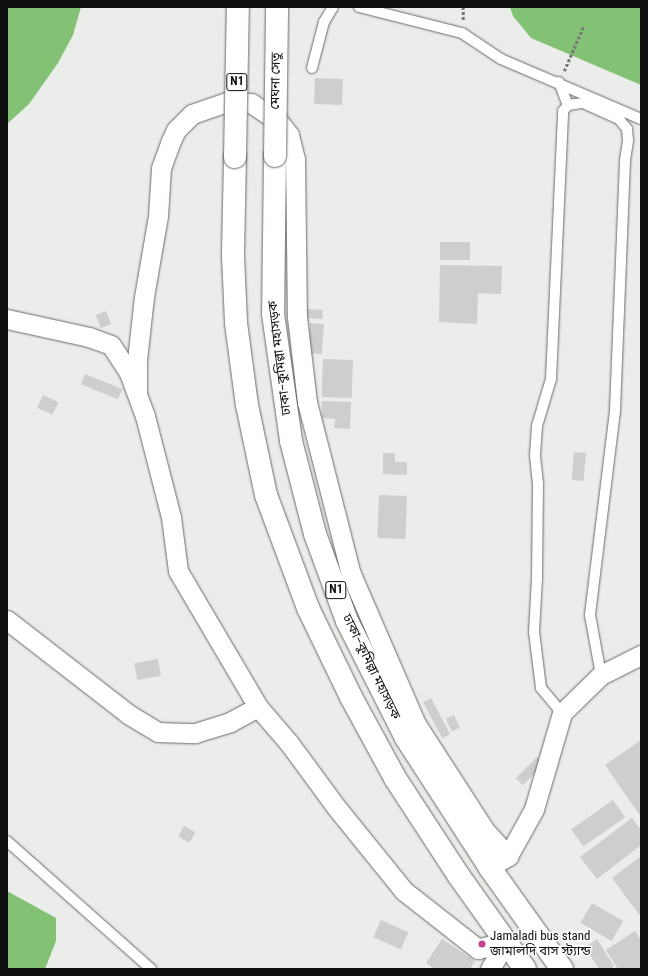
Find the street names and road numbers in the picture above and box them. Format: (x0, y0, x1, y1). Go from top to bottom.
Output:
street label: মেঘনা সেতু (268, 52, 284, 110)
road number: N1 (226, 72, 248, 92)
street label: ঢাকা–কুমিল্লা মহাসড়ক (265, 300, 295, 416)
road number: N1 (325, 580, 347, 600)
street label: ঢাকা–কুমিল্লা মহাসড়ক (339, 612, 403, 722)

